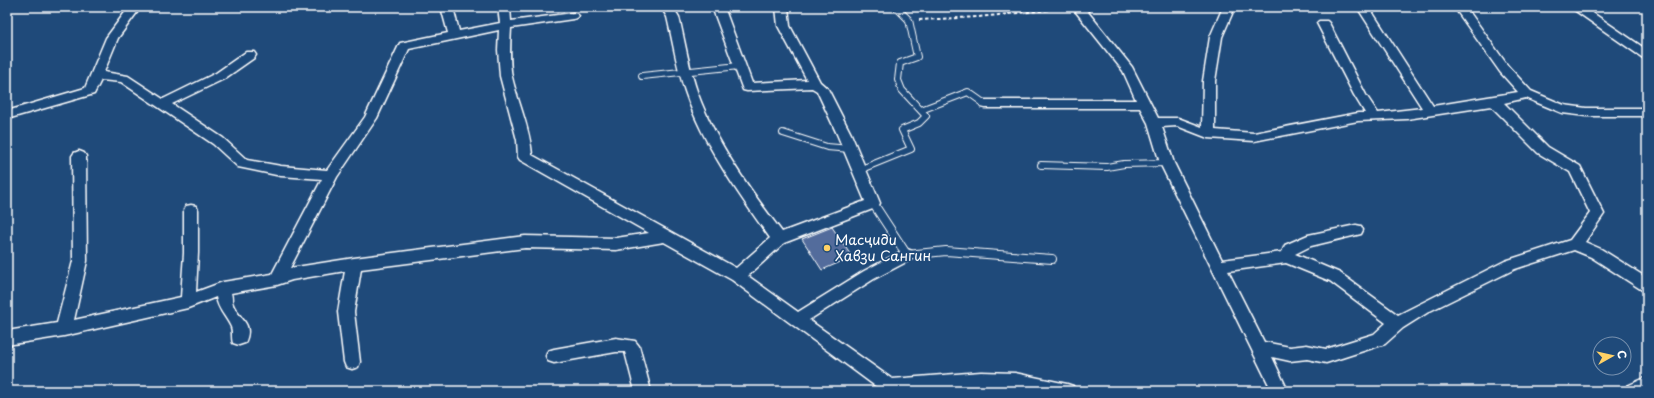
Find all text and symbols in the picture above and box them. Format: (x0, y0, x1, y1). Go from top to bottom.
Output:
place label: Масҷиди Хавзи Сангин (835, 229, 931, 266)
marker: Масҷиди Хавзи Сангин (822, 243, 832, 253)
north arrow (1592, 336, 1632, 376)
text: С (1613, 349, 1631, 360)

